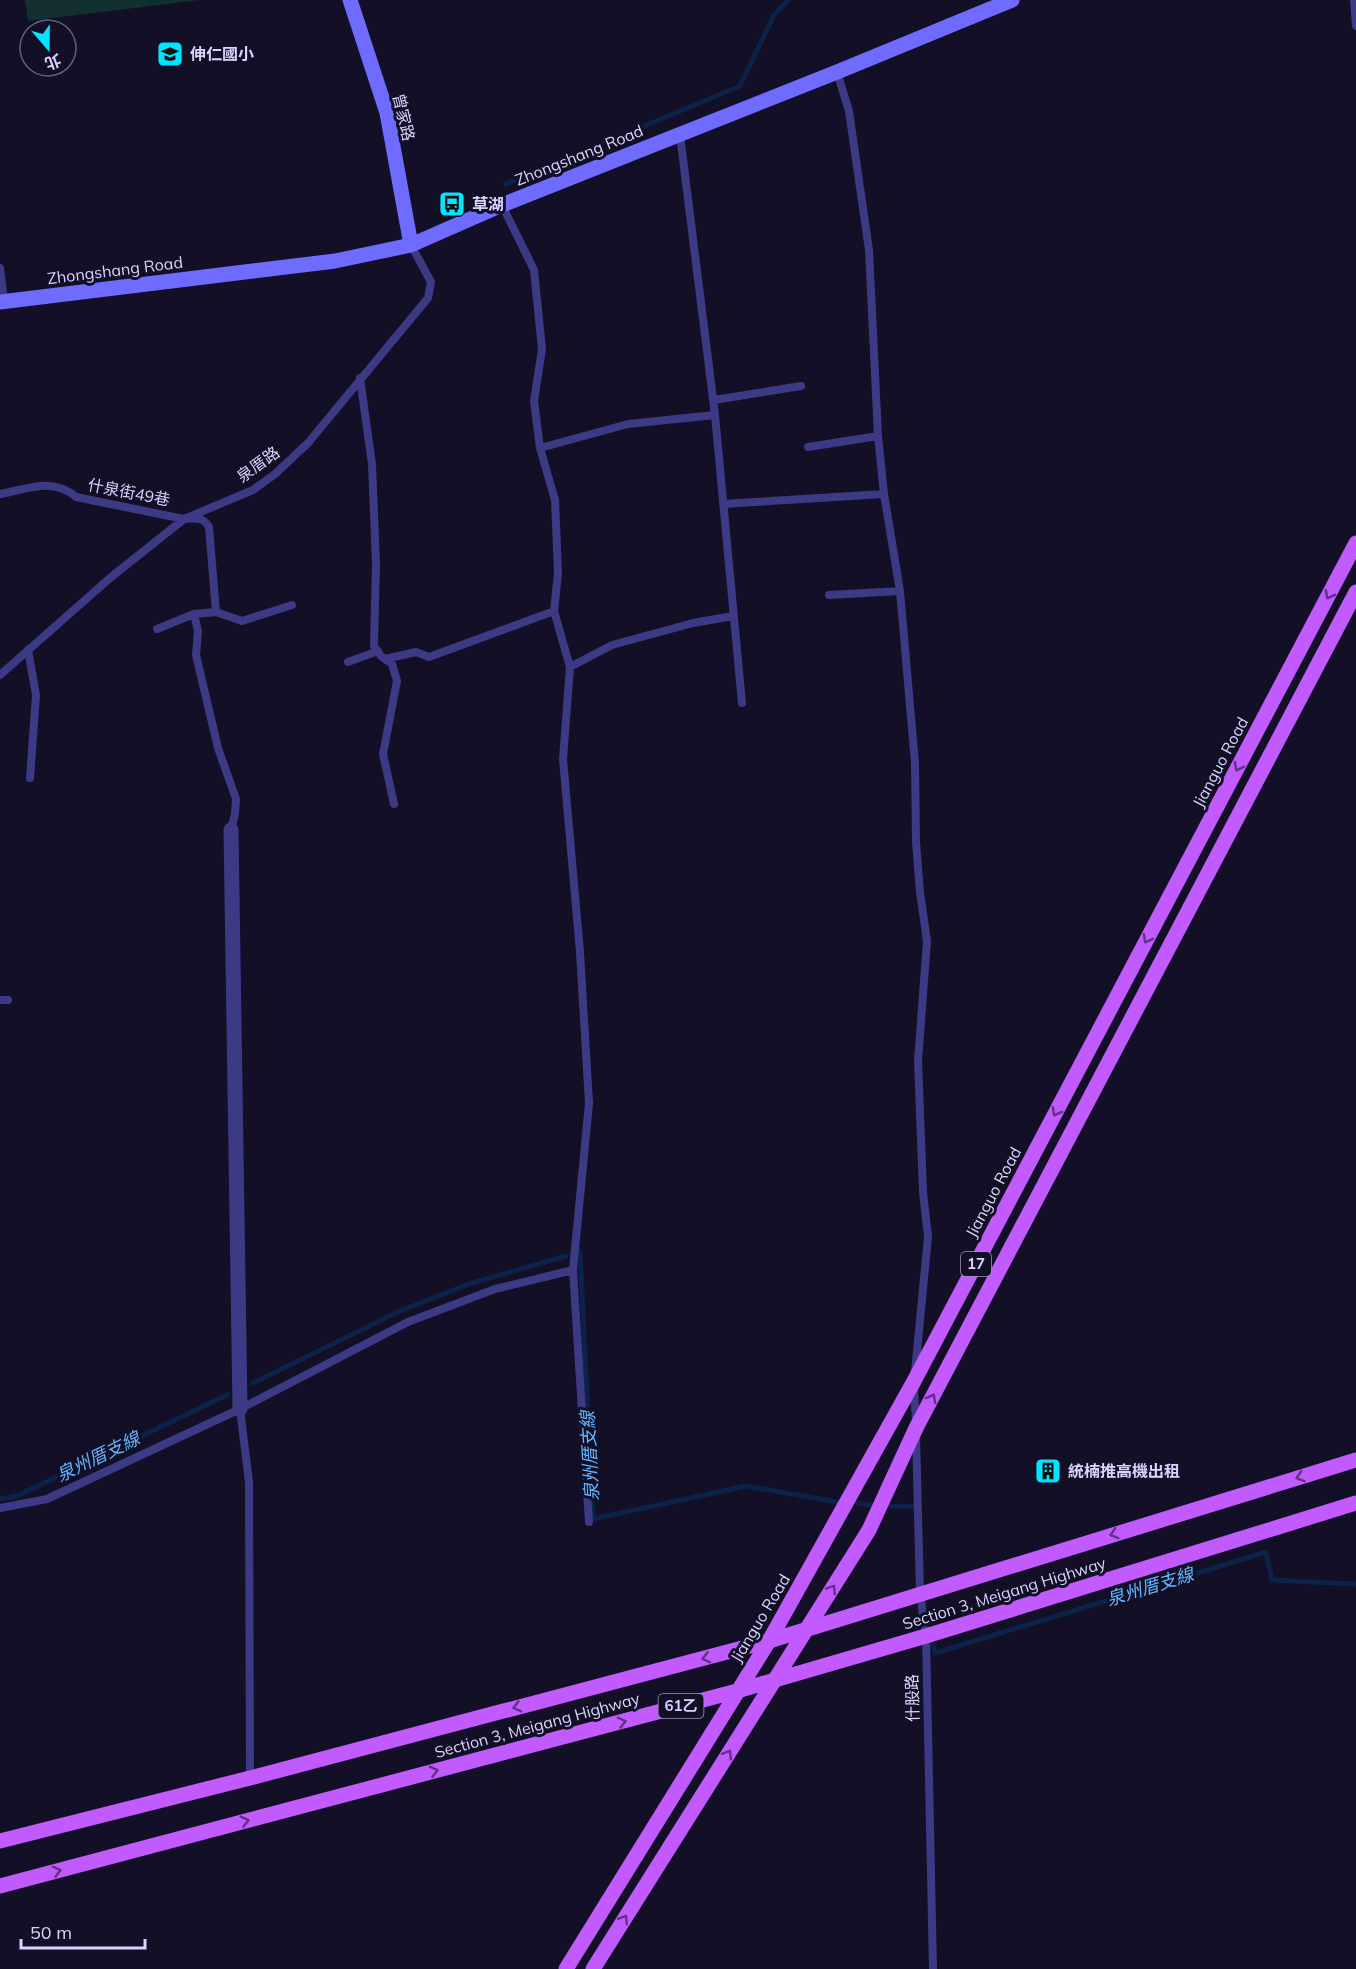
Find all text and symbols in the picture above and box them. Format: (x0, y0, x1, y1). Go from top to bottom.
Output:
north arrow (18, 18, 78, 78)
school or university icon: 伸仁國小 (155, 39, 185, 69)
place label: 伸仁國小 (190, 44, 254, 64)
text: 北 (42, 50, 64, 74)
street label: 曾家路 (389, 91, 419, 143)
street label: Zhongshang Road (512, 120, 646, 190)
bus stop icon: 草湖 (437, 189, 467, 219)
place label: 草湖 (472, 194, 504, 214)
street label: Zhongshang Road (46, 252, 184, 288)
street label: 泉厝路 (233, 442, 283, 486)
street label: 什泉街49巷 (86, 474, 172, 510)
one-way arrow (1325, 588, 1336, 599)
street label: Jianguo Road (1188, 713, 1252, 811)
one-way arrow (1234, 761, 1245, 771)
one-way arrow (1142, 933, 1154, 944)
one-way arrow (1051, 1106, 1063, 1117)
street label: Jianguo Road (961, 1143, 1025, 1241)
road number: 17 (961, 1252, 991, 1276)
one-way arrow (925, 1394, 936, 1404)
water label: 泉州厝支線 (576, 1408, 603, 1502)
water label: 泉州厝支線 (52, 1426, 145, 1487)
building icon: 統楠推高機出租 (1033, 1456, 1063, 1486)
place label: 統楠推高機出租 (1068, 1461, 1180, 1481)
one-way arrow (1295, 1470, 1306, 1482)
one-way arrow (1109, 1527, 1120, 1539)
street label: Section 3, Meigang Highway (900, 1552, 1109, 1633)
water label: 泉州厝支線 (1103, 1562, 1198, 1611)
street label: Jianguo Road (726, 1570, 794, 1666)
one-way arrow (824, 1585, 836, 1595)
one-way arrow (701, 1650, 711, 1663)
street label: 什股路 (902, 1674, 922, 1722)
street label: Section 3, Meigang Highway (432, 1688, 642, 1762)
road number: 61乙 (658, 1694, 704, 1718)
one-way arrow (513, 1700, 523, 1713)
one-way arrow (617, 1716, 627, 1729)
one-way arrow (721, 1750, 732, 1761)
one-way arrow (428, 1766, 438, 1779)
one-way arrow (240, 1816, 250, 1829)
one-way arrow (51, 1866, 61, 1879)
scale bar (21, 1912, 146, 1950)
one-way arrow (617, 1915, 628, 1926)
text: 50 m (30, 1921, 72, 1944)

